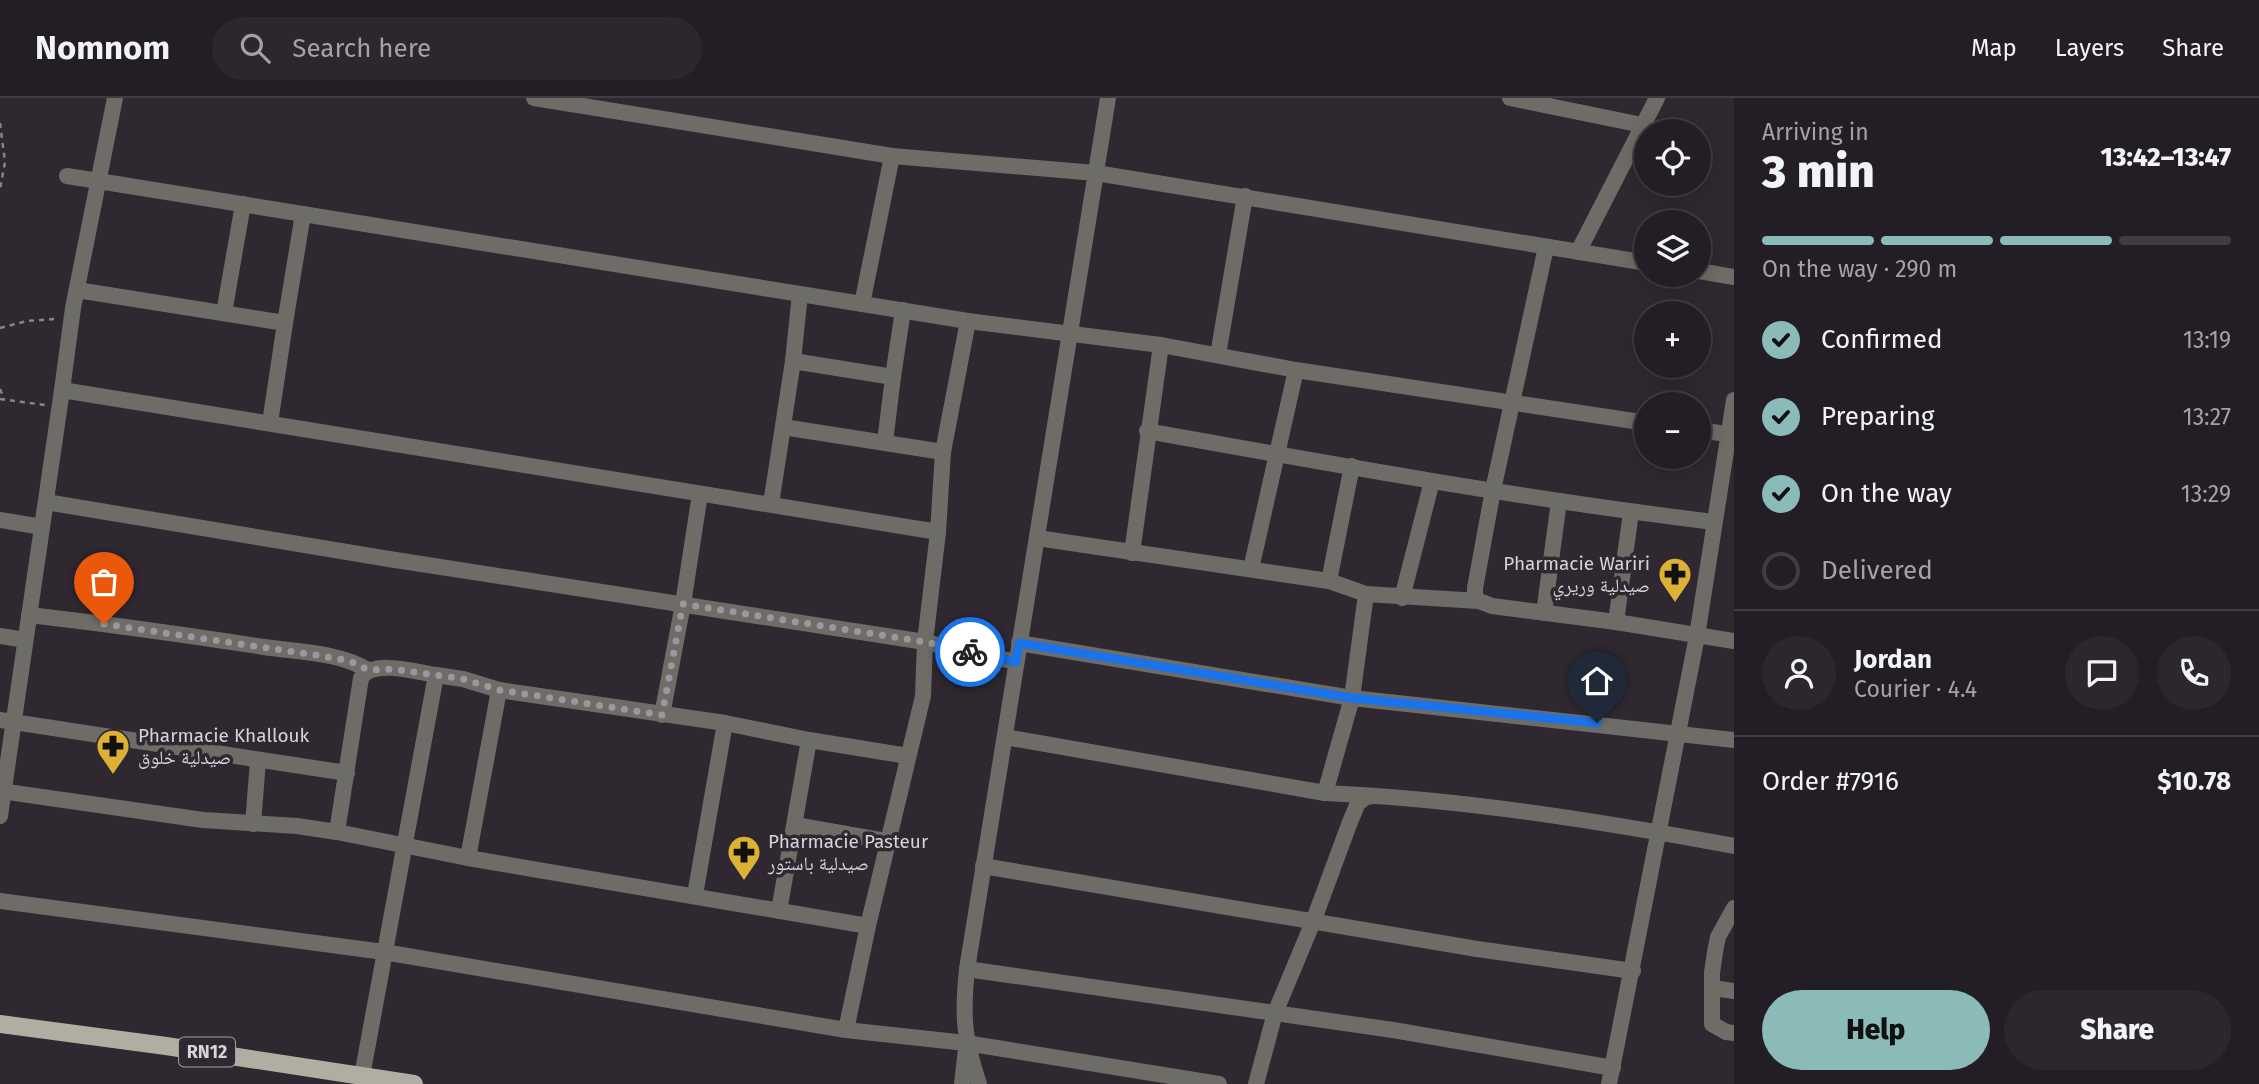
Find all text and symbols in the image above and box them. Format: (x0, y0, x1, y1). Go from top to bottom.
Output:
search box (212, 17, 702, 80)
text: Nomnom (35, 28, 170, 68)
icon: search (236, 29, 274, 67)
text: Search here (292, 33, 431, 64)
text: Map (1971, 34, 2017, 62)
text: Layers (2055, 34, 2124, 62)
text: Share (2162, 34, 2224, 62)
text: Arriving in (1762, 118, 1869, 146)
map controls (1634, 119, 1711, 469)
button: locate (1634, 119, 1711, 196)
text: 13:42–13:47 (2101, 142, 2231, 173)
text: 3 min (1762, 144, 1875, 199)
button: layers (1634, 210, 1711, 287)
text: On the way · 290 m (1762, 255, 1957, 283)
button: + (1634, 301, 1711, 378)
icon: check (1762, 321, 1800, 359)
text: Confirmed (1821, 324, 1942, 355)
text: 13:19 (2183, 326, 2231, 354)
button: − (1634, 392, 1711, 469)
icon: check (1762, 398, 1800, 436)
text: Preparing (1821, 401, 1934, 432)
text: 13:27 (2183, 403, 2231, 431)
icon: check (1762, 475, 1800, 513)
text: On the way (1821, 478, 1952, 509)
text: 13:29 (2181, 480, 2231, 508)
pin (74, 552, 134, 624)
place label: Pharmacie Wariri صيدلية وريري (1503, 552, 1650, 601)
pharmacy icon: Pharmacie Wariri صيدلية وريري (1656, 555, 1694, 604)
text: Delivered (1821, 555, 1933, 586)
icon: bag (85, 563, 123, 601)
courier (935, 617, 1005, 687)
icon: bike (951, 633, 989, 671)
button: person (1762, 636, 1836, 710)
button: chat (2065, 636, 2139, 710)
button: phone (2157, 636, 2231, 710)
text: Jordan (1854, 644, 1932, 675)
pin (1567, 651, 1627, 723)
icon: home (1578, 662, 1616, 700)
text: Courier · 4.4 (1854, 675, 1977, 703)
place label: Pharmacie Khallouk صيدلية خلوق (138, 724, 310, 769)
pharmacy icon: Pharmacie Khallouk صيدلية خلوق (94, 727, 132, 776)
text: Order #7916 (1762, 766, 1899, 797)
text: $10.78 (2157, 766, 2231, 797)
place label: Pharmacie Pasteur صيدلية باستور (767, 830, 929, 875)
pharmacy icon: Pharmacie Pasteur صيدلية باستور (725, 833, 763, 882)
button: Help (1762, 990, 1990, 1070)
button: Share (2004, 990, 2231, 1070)
road number: RN12 (179, 1037, 235, 1066)

